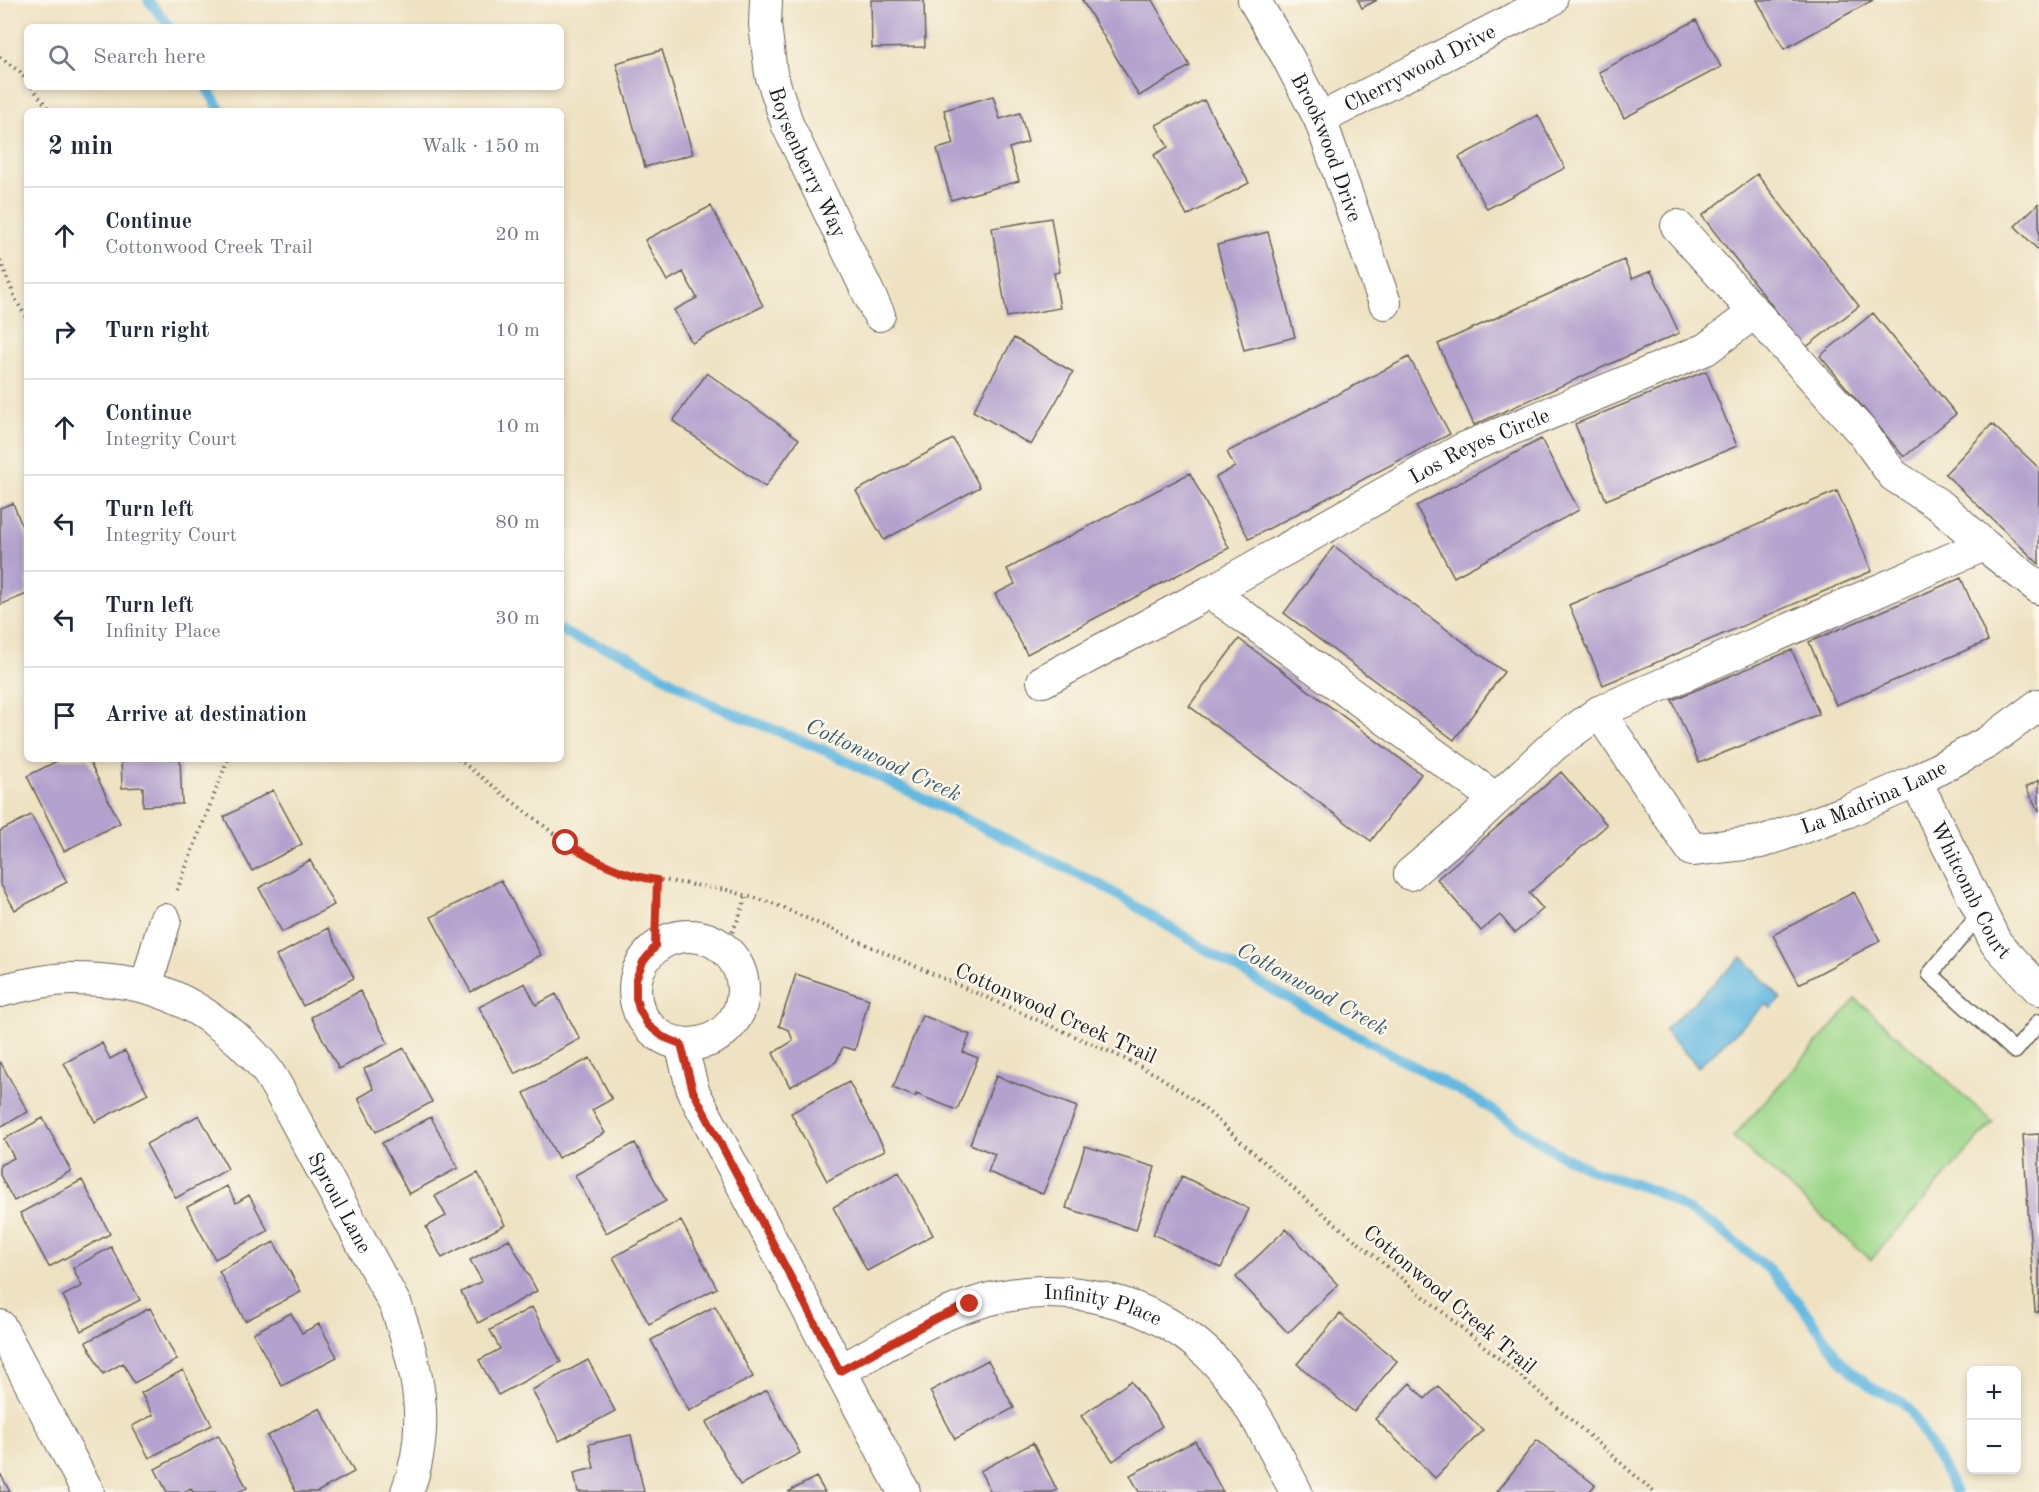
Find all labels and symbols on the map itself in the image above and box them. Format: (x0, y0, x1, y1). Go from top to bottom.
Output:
street label: Cherrywood Drive (1341, 21, 1499, 117)
street label: Brookwood Drive (1286, 70, 1364, 225)
street label: Boysenberry Way (764, 85, 849, 241)
street label: Los Reyes Circle (1407, 406, 1553, 489)
water label: Cottonwood Creek (802, 715, 964, 807)
street label: La Madrina Lane (1798, 757, 1951, 839)
street label: Whitcomb Court (1926, 818, 2014, 964)
route start (552, 829, 578, 855)
water label: Cottonwood Creek (1233, 939, 1391, 1040)
street label: Cottonwood Creek Trail (952, 960, 1160, 1068)
street label: Sproul Lane (303, 1149, 374, 1257)
street label: Cottonwood Creek Trail (1359, 1222, 1540, 1378)
street label: Infinity Place (1044, 1283, 1165, 1331)
route end (956, 1290, 982, 1316)

